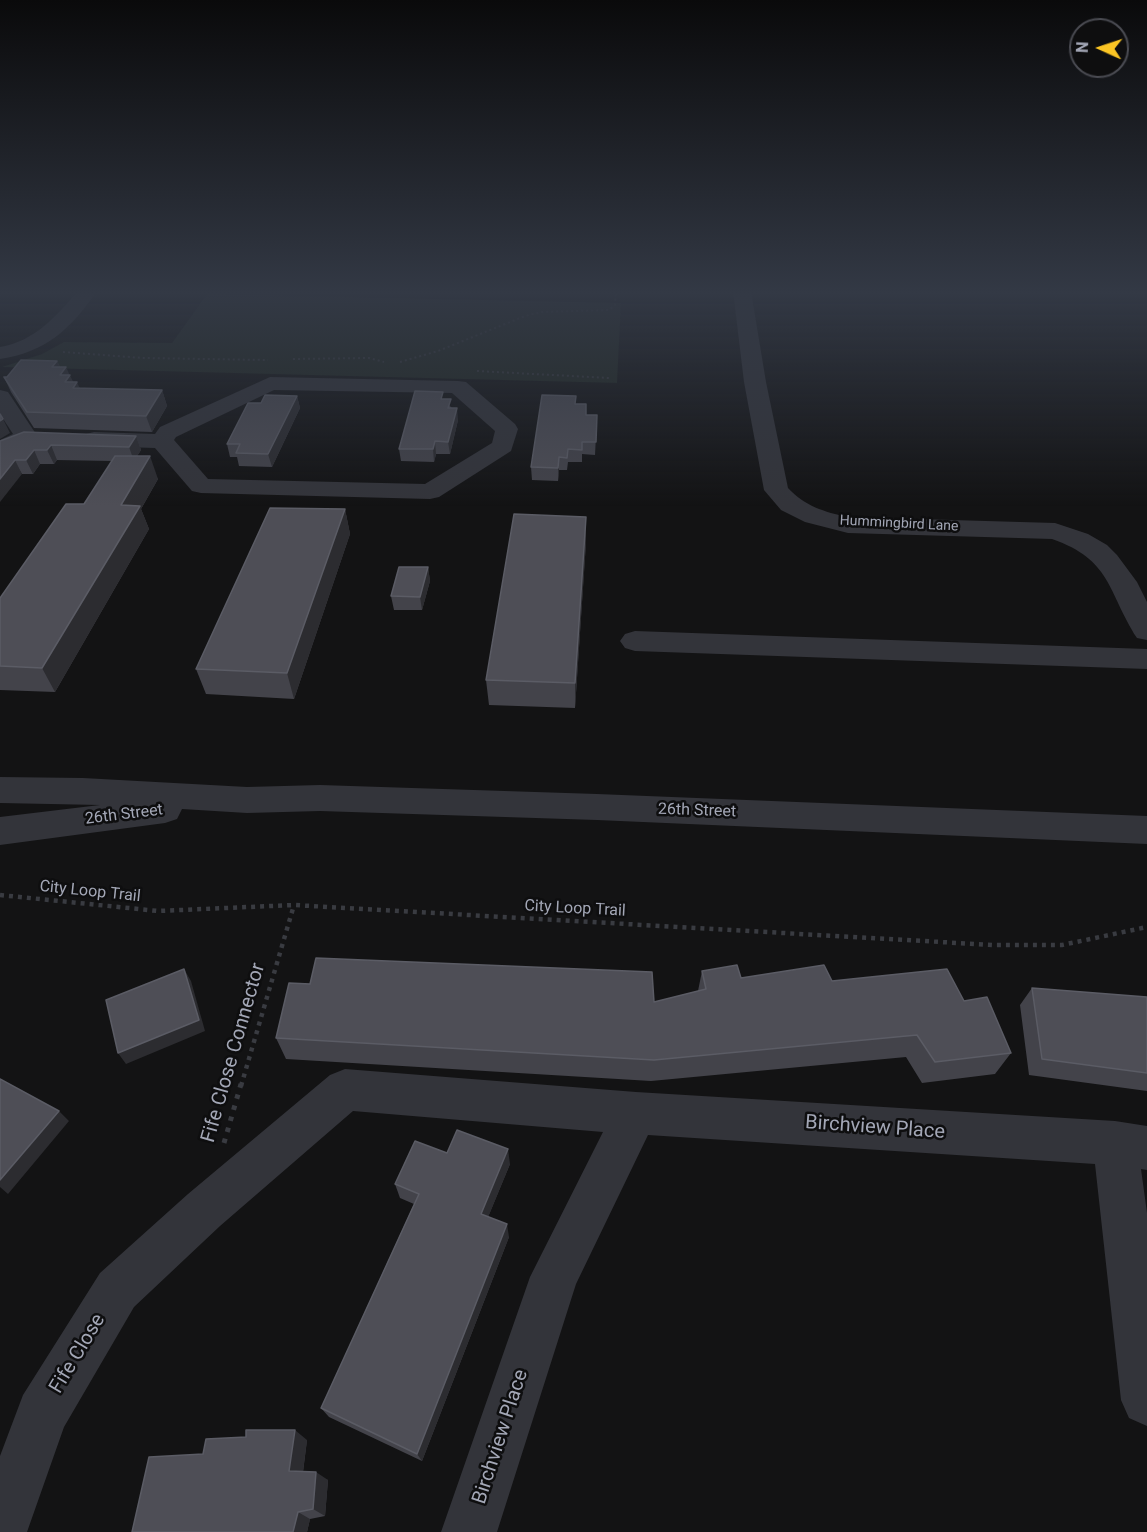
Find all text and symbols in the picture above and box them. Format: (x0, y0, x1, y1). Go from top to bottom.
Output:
north arrow (1069, 18, 1129, 78)
text: N (1073, 41, 1092, 53)
street label: Hummingbird Lane (839, 513, 959, 535)
street label: 26th Street (658, 800, 736, 822)
street label: 26th Street (84, 801, 164, 829)
street label: City Loop Trail (39, 877, 141, 907)
street label: City Loop Trail (524, 897, 626, 921)
street label: Fife Close Connector (197, 961, 271, 1145)
street label: Birchview Place (804, 1111, 946, 1145)
street label: Fife Close (45, 1310, 111, 1398)
street label: Birchview Place (468, 1367, 534, 1507)

